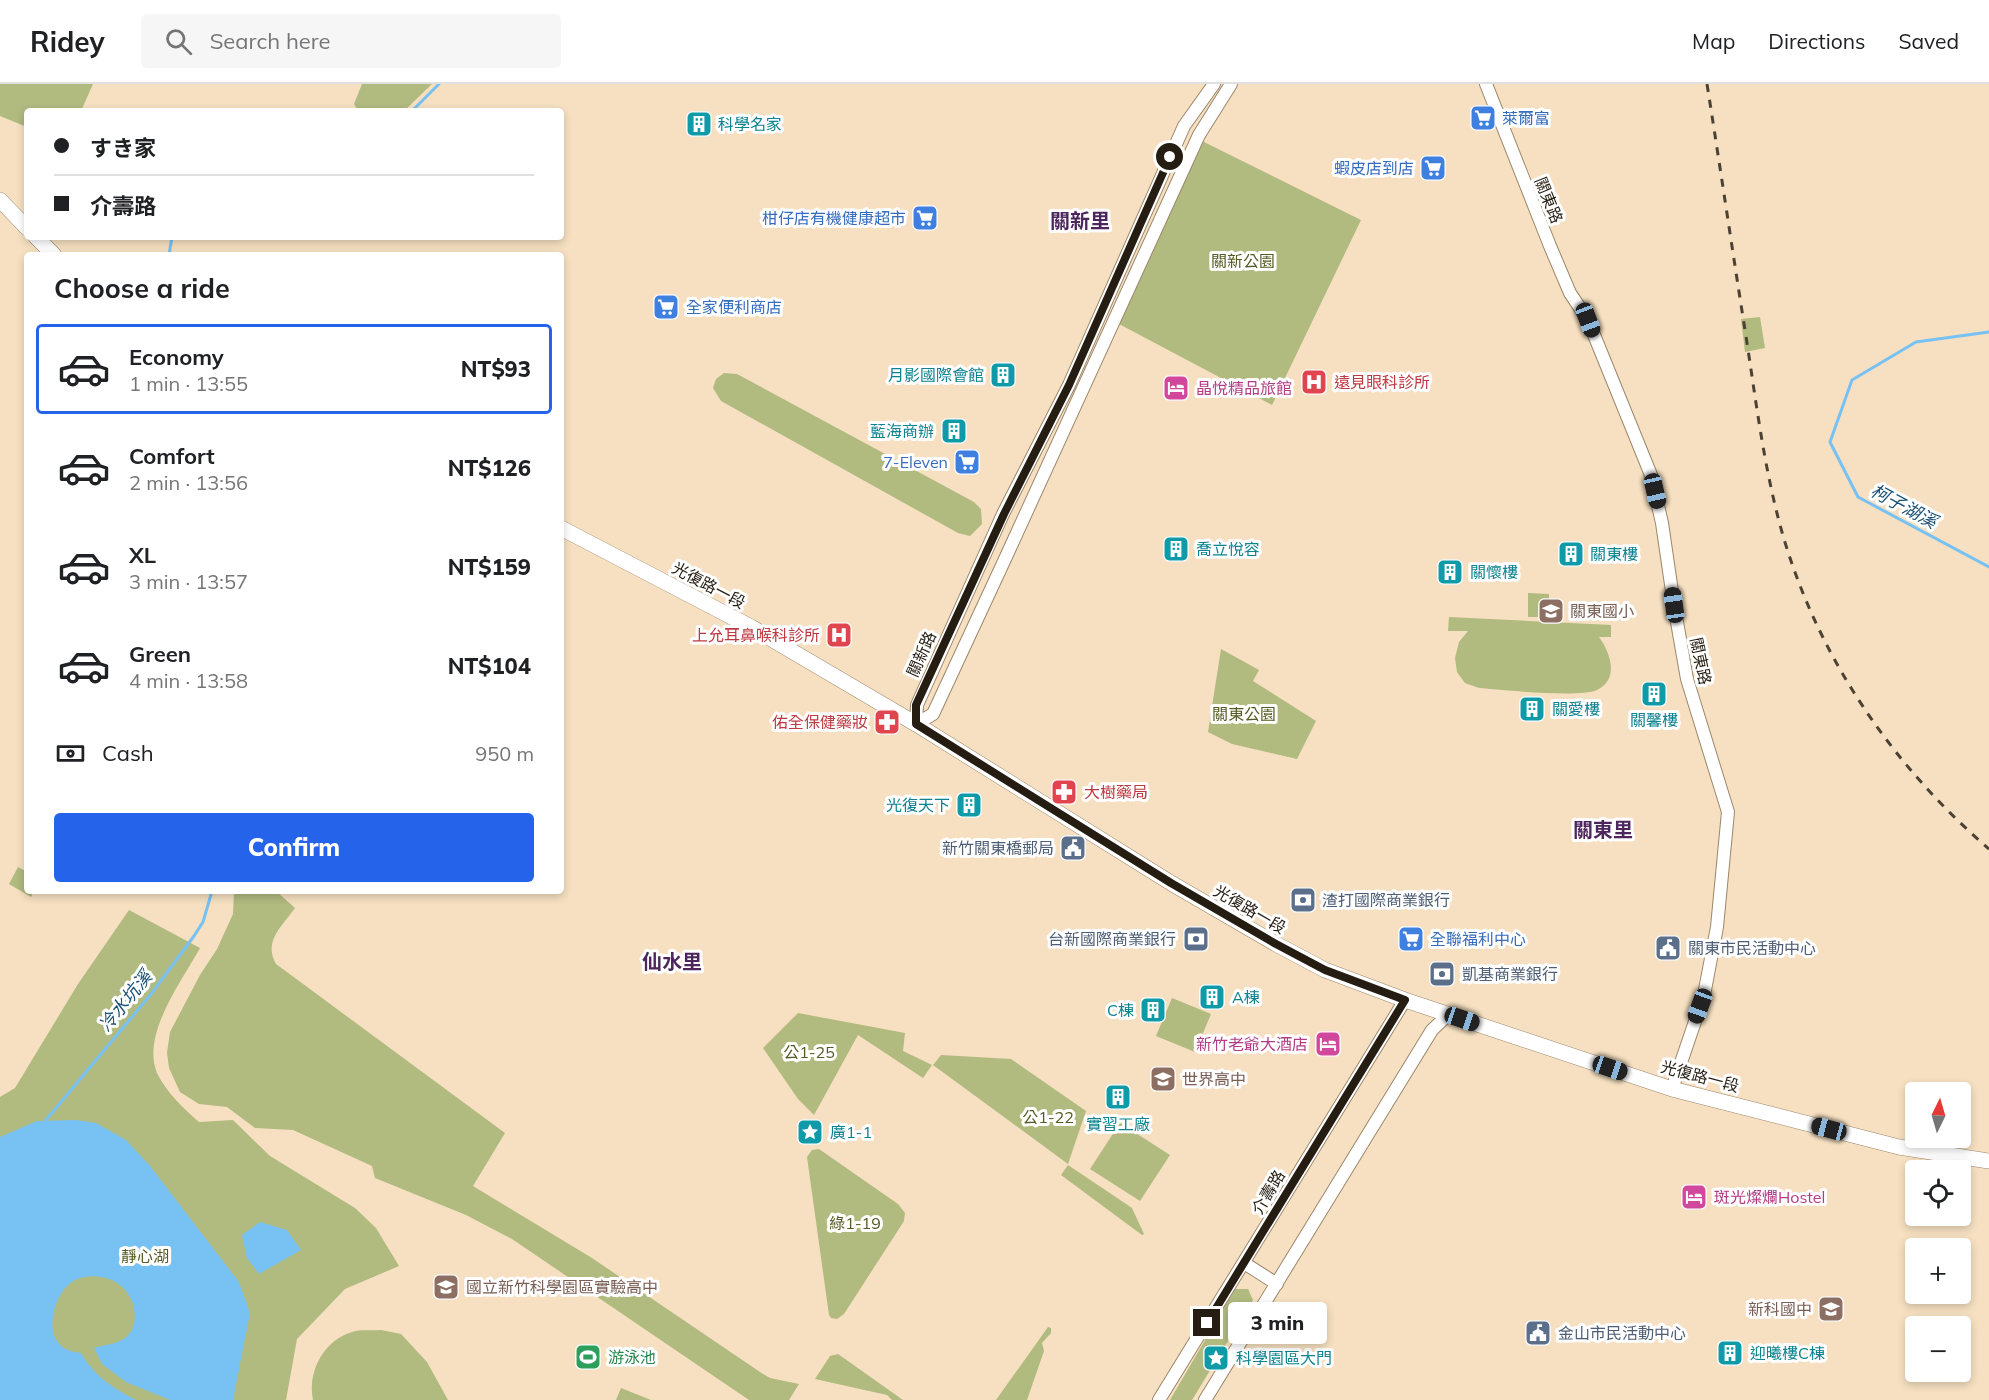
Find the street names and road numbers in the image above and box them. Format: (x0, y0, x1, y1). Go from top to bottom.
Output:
street label: 關東路 (1531, 174, 1567, 226)
street label: 光復路一段 (669, 557, 749, 613)
street label: 關新路 (902, 628, 940, 680)
street label: 關東路 (1686, 635, 1716, 687)
street label: 光復路一段 (1210, 880, 1290, 938)
street label: 光復路一段 (1659, 1056, 1741, 1096)
street label: 介壽路 (1247, 1166, 1289, 1218)

